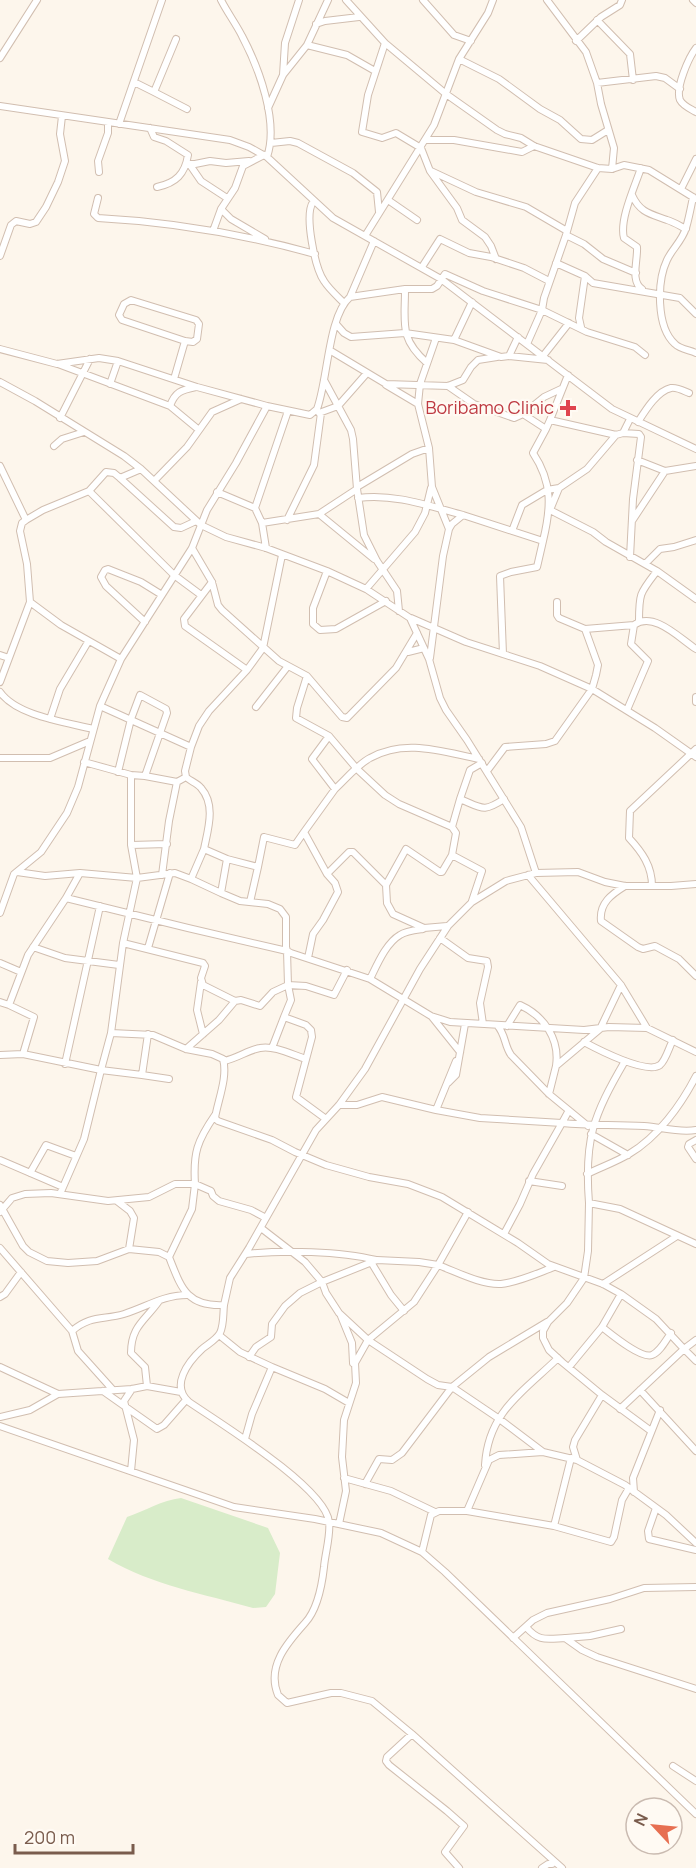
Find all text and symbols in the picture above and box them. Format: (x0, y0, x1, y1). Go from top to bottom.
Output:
place label: Boribamo Clinic (425, 395, 554, 419)
marker: Boribamo Clinic (559, 399, 577, 417)
north arrow (624, 1796, 684, 1856)
text: N (628, 1809, 653, 1829)
scale bar (15, 1817, 134, 1855)
text: 200 m (24, 1825, 75, 1849)

